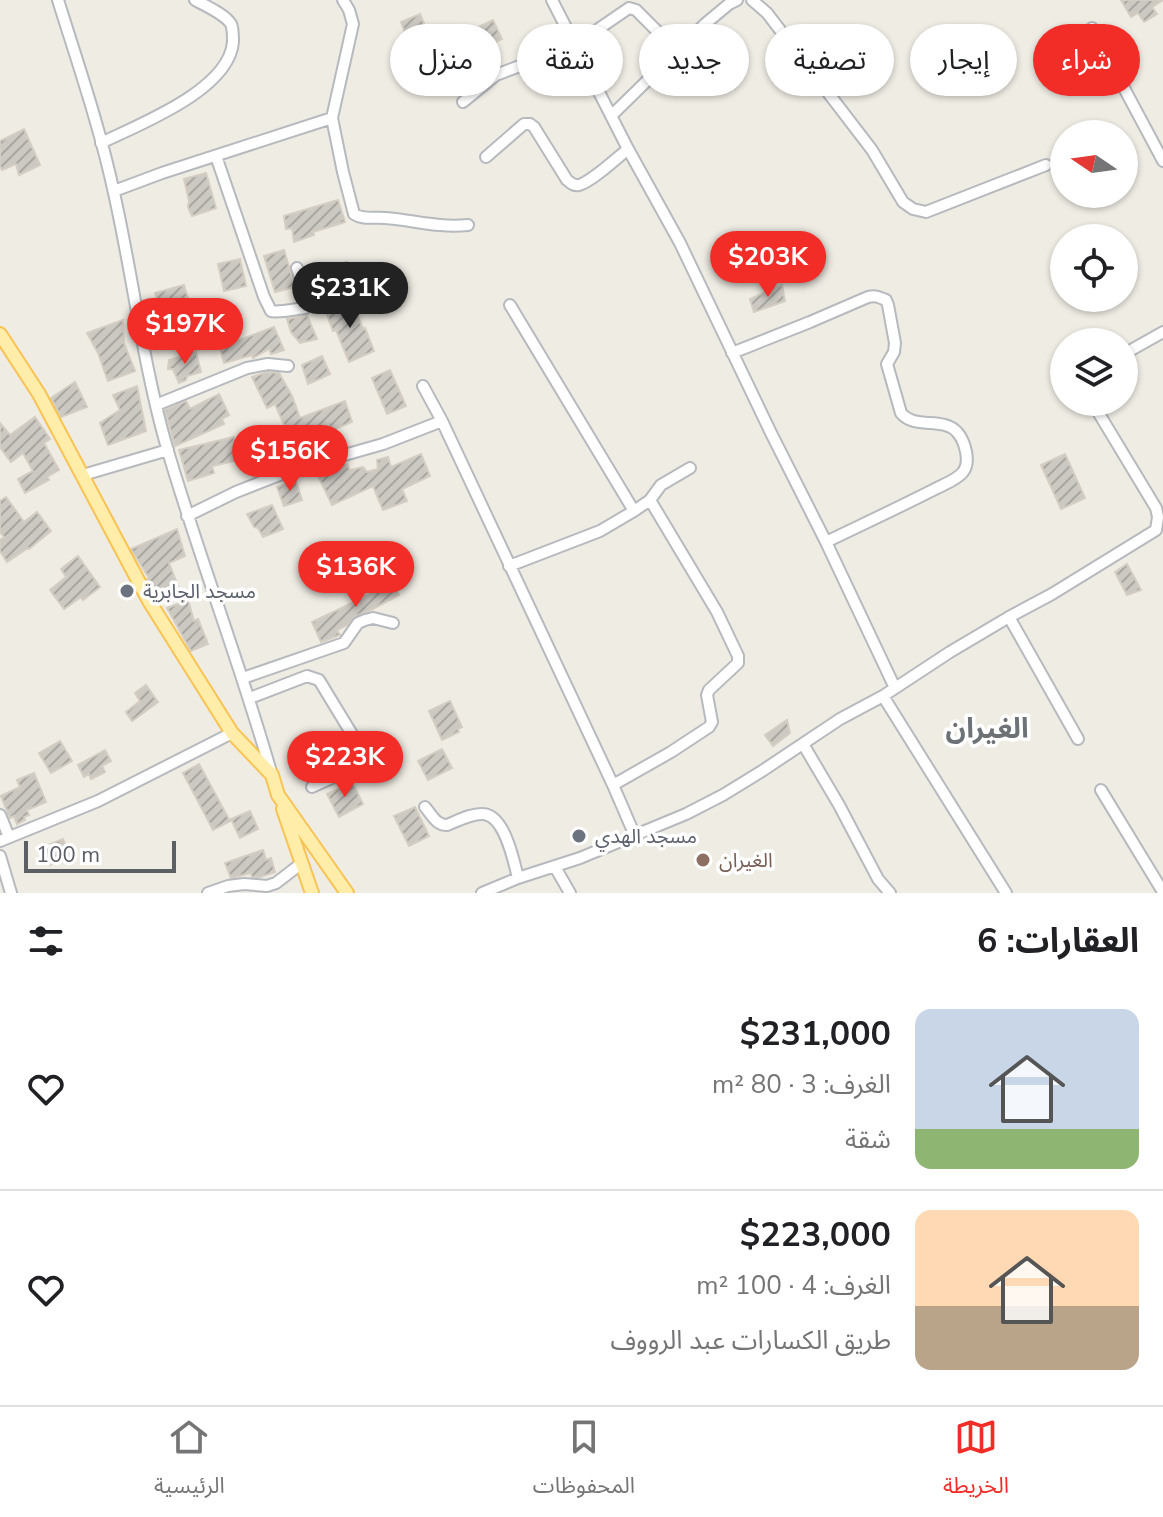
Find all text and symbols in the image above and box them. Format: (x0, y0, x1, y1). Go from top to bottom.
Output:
chip: منزل (390, 24, 501, 96)
chip: شقة (517, 24, 623, 96)
chip: جديد (639, 24, 749, 96)
chip: تصفية (765, 24, 894, 96)
chip: إيجار (910, 24, 1017, 96)
chip: شراء (1033, 24, 1140, 96)
north arrow (1050, 120, 1138, 208)
map controls (1050, 120, 1138, 416)
button: locate (1050, 224, 1138, 312)
pin: $203K (712, 231, 824, 299)
text: $203K (728, 239, 808, 274)
pin: $231K (294, 262, 406, 330)
text: $231K (310, 270, 390, 305)
pin: $197K (129, 298, 241, 366)
text: $197K (145, 306, 225, 341)
button: layers (1050, 328, 1138, 416)
pin: $156K (234, 425, 346, 493)
text: $156K (250, 433, 330, 468)
pin: $136K (300, 541, 412, 609)
text: $136K (316, 549, 396, 584)
place label: مسجد الجابرية (143, 578, 256, 605)
marker: مسجد الجابرية (118, 582, 136, 600)
district label: الغيران (945, 710, 1029, 748)
pin: $223K (289, 731, 401, 799)
text: $223K (305, 739, 385, 774)
place label: مسجد الهدي (595, 823, 697, 852)
marker: مسجد الهدي (570, 827, 588, 845)
scale bar (24, 837, 176, 873)
text: 100 m (36, 840, 100, 870)
place label: الغيران (719, 847, 773, 874)
marker: الغيران (694, 851, 712, 869)
text: العقارات: 6 (977, 918, 1139, 964)
icon: filters (24, 919, 68, 963)
text: $231,000 (740, 1011, 891, 1057)
icon: home (979, 1041, 1075, 1137)
icon: heart (24, 1067, 68, 1111)
text: الغرف: 3 · 80 m² (712, 1067, 891, 1102)
text: شقة (845, 1122, 891, 1157)
text: $223,000 (740, 1212, 891, 1258)
icon: home (979, 1242, 1075, 1338)
icon: heart (24, 1268, 68, 1312)
text: الغرف: 4 · 100 m² (696, 1268, 891, 1303)
text: طريق الكسارات عبد الرووف (610, 1323, 891, 1358)
tab: الرئيسية (154, 1415, 225, 1509)
tab: المحفوظات (533, 1415, 635, 1509)
tab: الخريطة (943, 1415, 1009, 1509)

